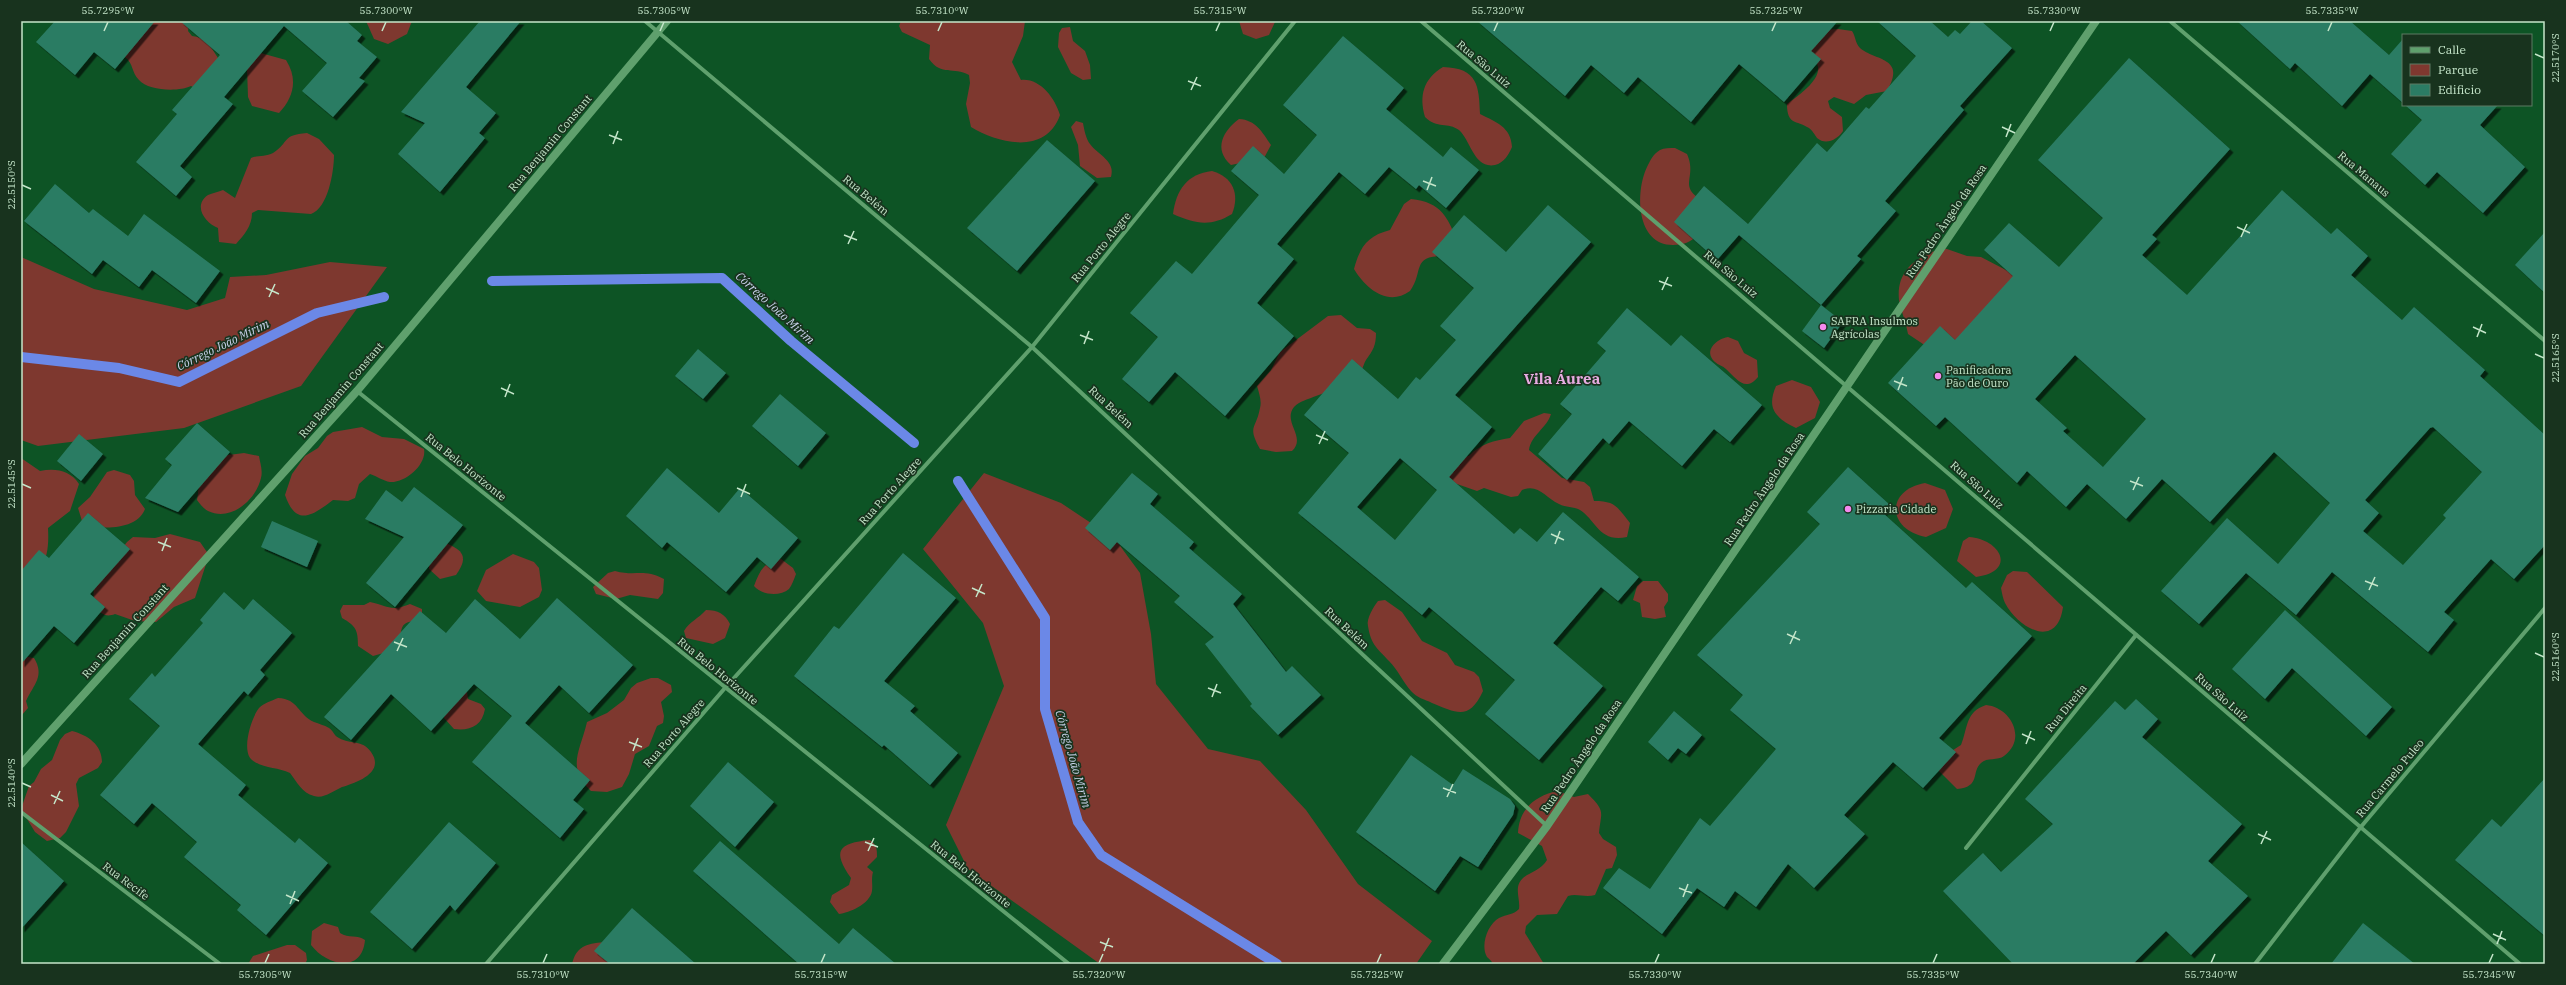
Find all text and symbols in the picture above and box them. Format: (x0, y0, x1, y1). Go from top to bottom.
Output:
text: 55.7295°W (81, 4, 135, 17)
text: 55.7300°W (359, 4, 413, 17)
text: 55.7305°W (637, 4, 691, 17)
text: 55.7310°W (915, 4, 969, 17)
text: 55.7315°W (1193, 4, 1247, 17)
text: 55.7320°W (1471, 4, 1525, 17)
text: 55.7325°W (1749, 4, 1803, 17)
text: 55.7330°W (2027, 4, 2081, 17)
text: 55.7335°W (2305, 4, 2359, 17)
text: 22.5170°S (2549, 33, 2562, 83)
legend (2402, 34, 2532, 106)
street label: Rua São Luiz (1454, 37, 1514, 91)
text: Calle (2438, 42, 2466, 57)
text: Parque (2438, 62, 2478, 77)
text: Edificio (2438, 82, 2481, 97)
street label: Rua Benjamin Constant (505, 92, 595, 194)
street label: Rua Manaus (2335, 148, 2393, 200)
text: 22.5150°S (5, 160, 18, 210)
street label: Rua Pedro Ângelo da Rosa (1903, 161, 1989, 281)
street label: Rua Belém (840, 172, 892, 219)
street label: Rua Porto Alegre (1068, 209, 1134, 285)
street label: Rua São Luiz (1701, 247, 1761, 301)
water label: Córrego João Mirim (733, 268, 818, 347)
place label: SAFRA Insulmos Agrícolas (1831, 314, 1918, 341)
water label: Córrego João Mirim (174, 316, 271, 373)
marker: SAFRA Insulmos Agrícolas (1818, 322, 1828, 332)
text: 22.5165°S (2549, 333, 2562, 383)
street label: Rua Benjamin Constant (296, 339, 386, 441)
place label: Panificadora Pão de Ouro (1946, 363, 2012, 390)
district label: Vila Áurea (1524, 369, 1601, 388)
marker: Panificadora Pão de Ouro (1933, 371, 1943, 381)
street label: Rua Belém (1086, 383, 1136, 431)
street label: Rua Pedro Ângelo da Rosa (1721, 429, 1807, 549)
street label: Rua Belo Horizonte (423, 430, 509, 504)
street label: Rua Porto Alegre (856, 454, 924, 528)
street label: Rua São Luiz (1947, 458, 2007, 512)
text: 22.5145°S (5, 459, 18, 509)
place label: Pizzaria Cidade (1856, 502, 1936, 516)
marker: Pizzaria Cidade (1843, 504, 1853, 514)
street label: Rua Benjamin Constant (79, 581, 171, 681)
street label: Rua Belém (1322, 604, 1372, 652)
text: 22.5160°S (2549, 632, 2562, 682)
street label: Rua Belo Horizonte (675, 634, 761, 708)
street label: Rua São Luiz (2192, 670, 2252, 724)
street label: Rua Direita (2042, 681, 2090, 735)
street label: Rua Porto Alegre (640, 696, 708, 770)
street label: Rua Pedro Ângelo da Rosa (1538, 696, 1624, 816)
water label: Córrego João Mirim (1052, 708, 1095, 809)
street label: Rua Carmelo Puleo (2353, 736, 2427, 820)
text: 22.5140°S (5, 758, 18, 808)
street label: Rua Belo Horizonte (928, 837, 1014, 911)
street label: Rua Recife (100, 859, 152, 903)
text: 55.7305°W (238, 968, 292, 981)
text: 55.7310°W (516, 968, 570, 981)
text: 55.7315°W (794, 968, 848, 981)
text: 55.7320°W (1072, 968, 1126, 981)
text: 55.7325°W (1350, 968, 1404, 981)
text: 55.7330°W (1628, 968, 1682, 981)
text: 55.7335°W (1906, 968, 1960, 981)
text: 55.7340°W (2184, 968, 2238, 981)
text: 55.7345°W (2462, 968, 2516, 981)

